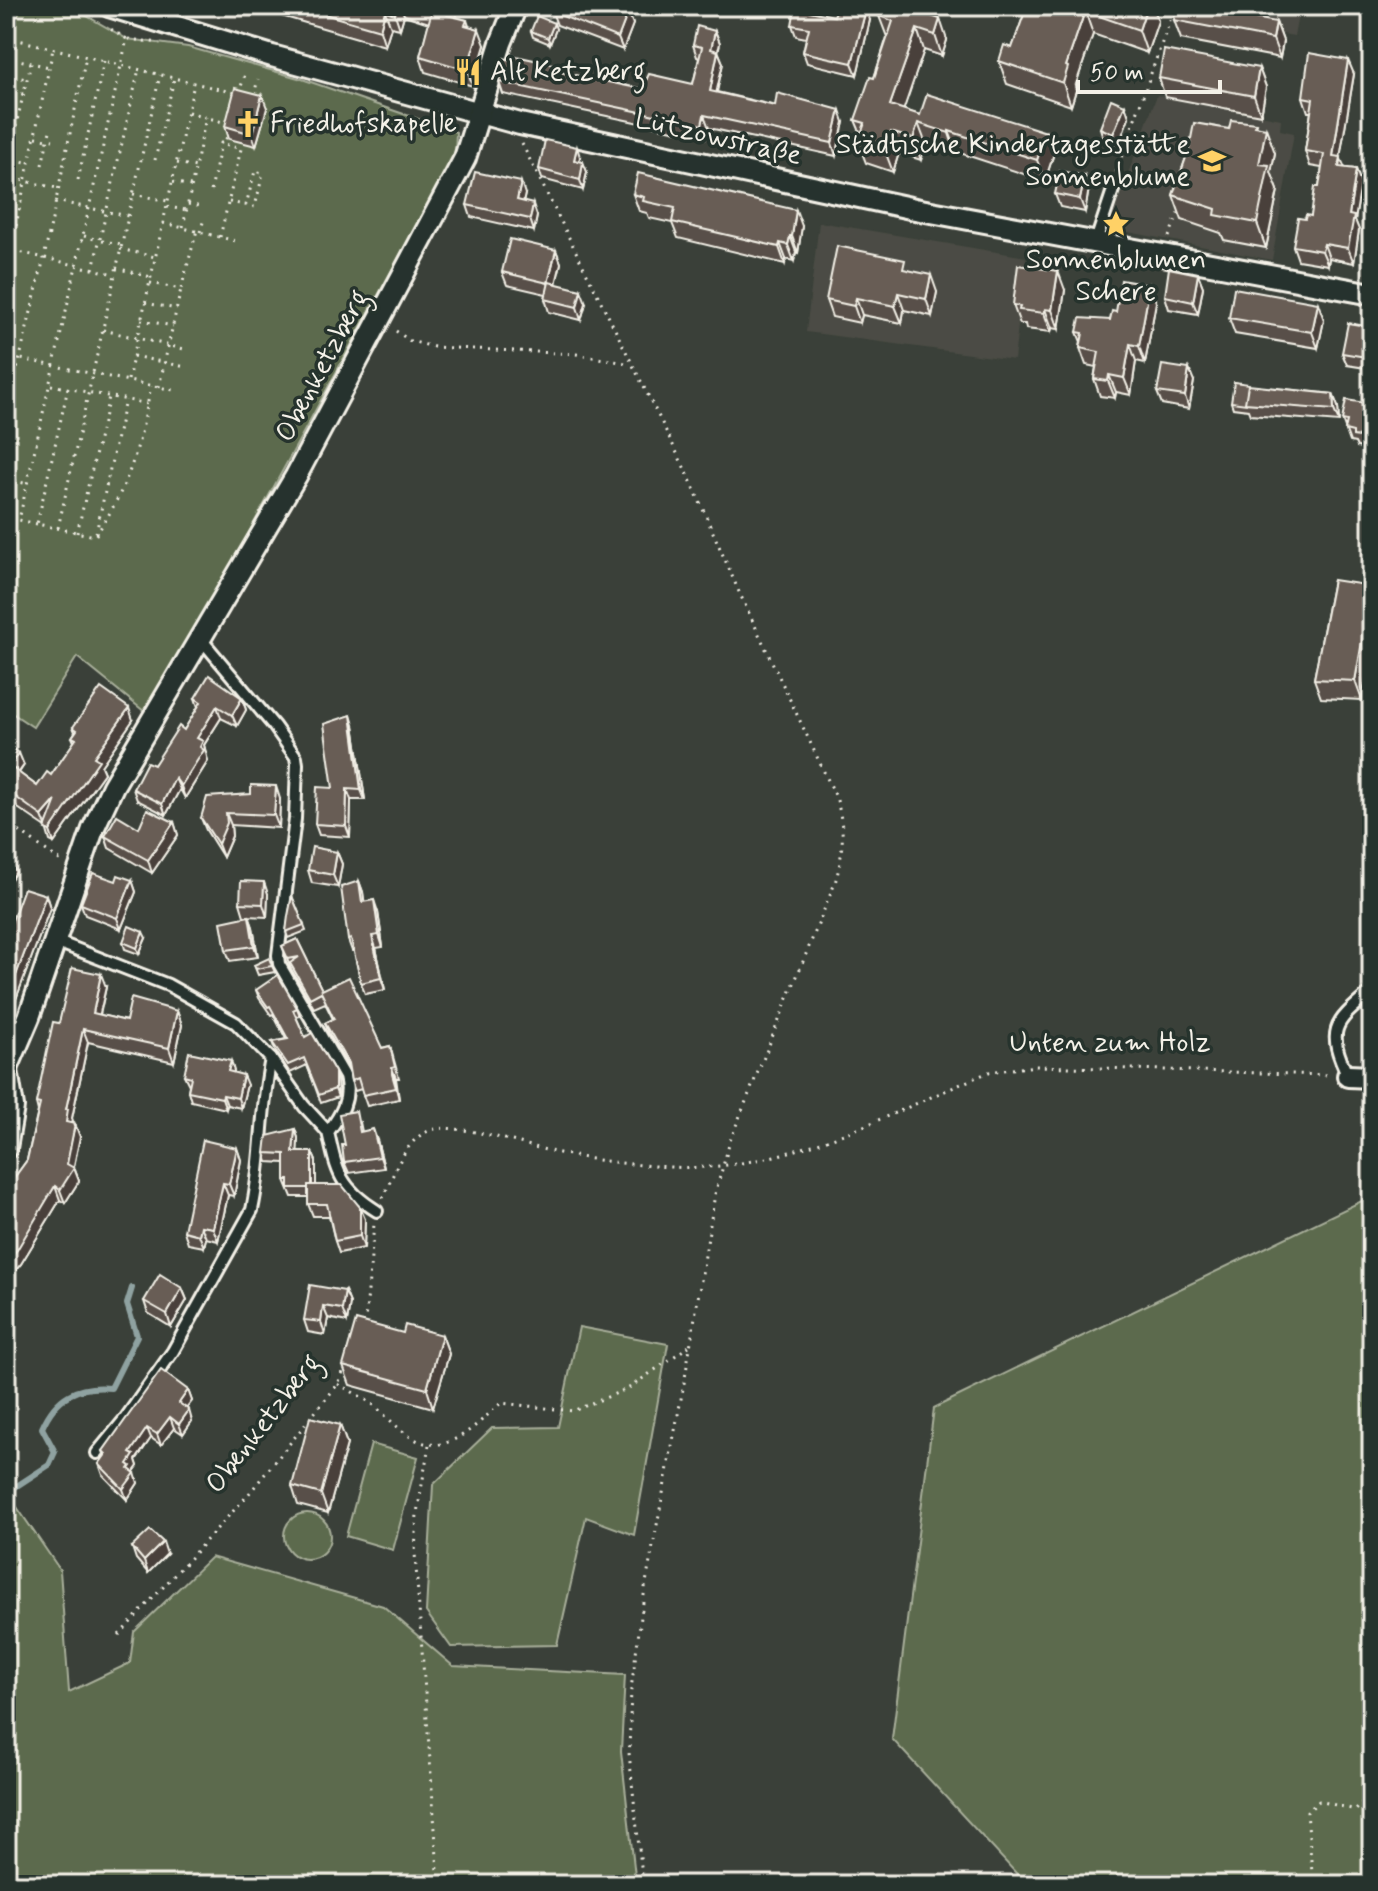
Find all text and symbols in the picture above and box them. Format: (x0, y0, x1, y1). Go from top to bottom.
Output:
scale bar (1078, 44, 1220, 94)
place label: Alt Ketzberg (490, 54, 646, 94)
restaurant icon: Alt Ketzberg (453, 57, 483, 87)
text: 50 m (1090, 58, 1144, 89)
street label: Lützowstraße (631, 101, 805, 175)
place label: Friedhofskapelle (270, 106, 457, 143)
church icon: Friedhofskapelle (233, 109, 263, 139)
place label: Städtische Kindertagesstätte Sonnenblume (836, 127, 1190, 196)
school or university icon: Städtische Kindertagesstätte Sonnenblume (1197, 146, 1227, 176)
place icon: Sonnenblumen Schere (1101, 209, 1131, 239)
place label: Sonnenblumen Schere (1026, 242, 1206, 311)
street label: Obenketzberg (267, 283, 381, 450)
street label: Unten zum Holz (1009, 1025, 1211, 1062)
street label: Obenketzberg (198, 1347, 333, 1503)

